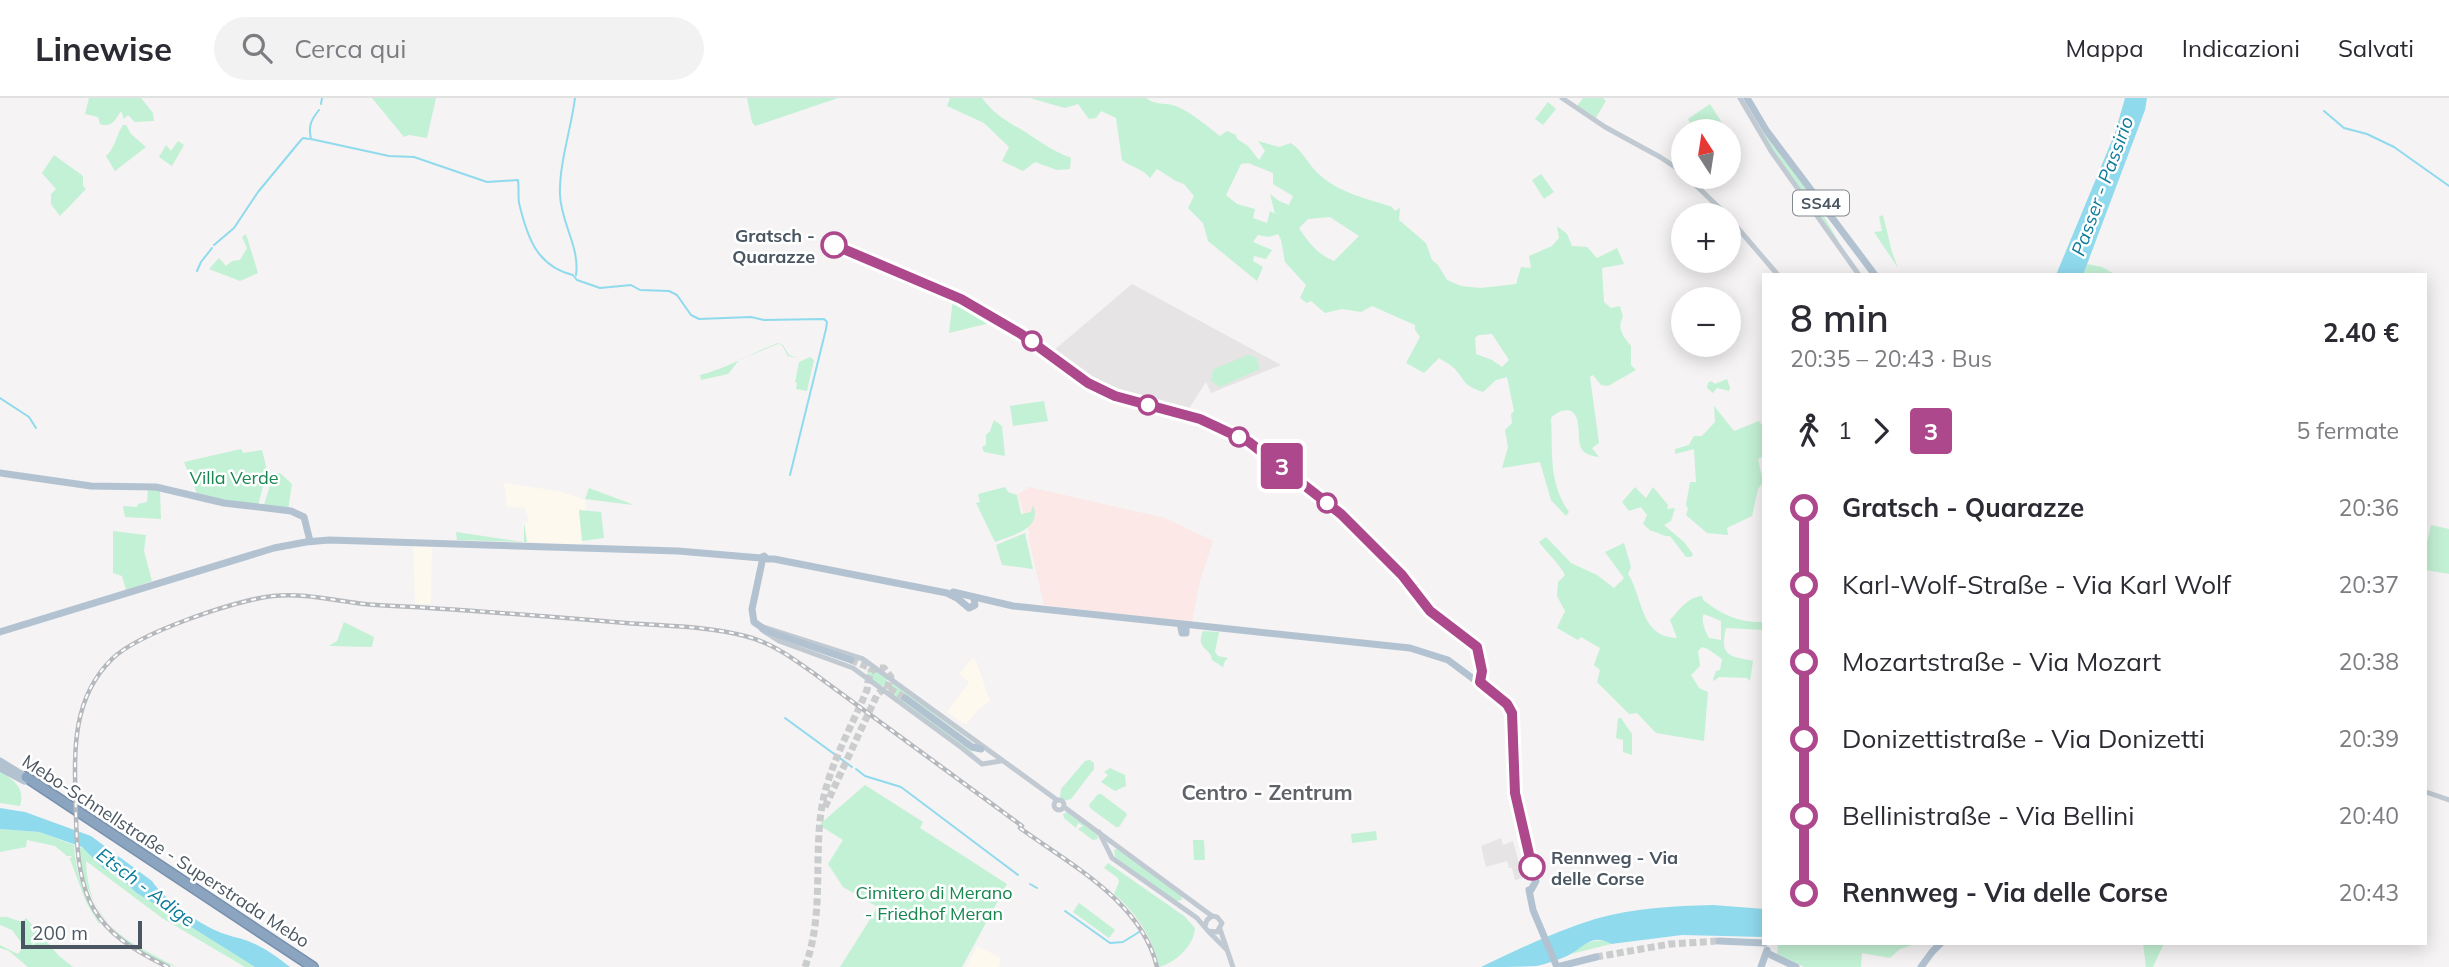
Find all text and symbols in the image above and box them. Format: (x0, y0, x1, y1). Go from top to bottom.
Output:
search box (214, 17, 704, 80)
text: Linewise (35, 28, 172, 69)
icon: search (238, 29, 276, 67)
text: Cerca qui (294, 32, 406, 65)
text: Mappa (2065, 33, 2144, 63)
text: Indicazioni (2182, 33, 2300, 63)
text: Salvati (2338, 33, 2414, 63)
water label: Passer - Passirio (2066, 113, 2138, 259)
north arrow (1671, 119, 1741, 189)
map controls (1671, 119, 1741, 357)
road number: SS44 (1793, 190, 1849, 216)
button: + (1671, 203, 1741, 273)
place label: Gratsch - Quarazze (732, 224, 815, 268)
marker: Gratsch - Quarazze (821, 232, 847, 258)
button: − (1671, 287, 1741, 357)
text: 8 min (1790, 294, 1889, 342)
text: 2.40 € (2323, 316, 2399, 349)
unlabelled marker (1022, 331, 1042, 351)
text: 20:35 – 20:43 · Bus (1790, 344, 1992, 373)
unlabelled marker (1138, 395, 1158, 415)
icon: walk (1790, 412, 1828, 450)
icon: forward (1862, 412, 1900, 450)
text: 1 (1838, 416, 1852, 445)
text: 3 (1924, 416, 1938, 446)
text: 5 fermate (2296, 416, 2399, 445)
unlabelled marker (1229, 427, 1249, 447)
line badge: 3 (1259, 443, 1305, 489)
text: 3 (1275, 451, 1289, 481)
park label: Villa Verde (189, 466, 279, 489)
text: Gratsch - Quarazze (1842, 491, 2084, 524)
unlabelled marker (1317, 493, 1337, 513)
text: 20:36 (2339, 493, 2399, 522)
text: Karl-Wolf-Straße - Via Karl Wolf (1842, 568, 2231, 601)
text: 20:37 (2339, 570, 2399, 599)
text: Mozartstraße - Via Mozart (1842, 645, 2161, 678)
text: 20:38 (2339, 647, 2399, 676)
text: Donizettistraße - Via Donizetti (1842, 722, 2205, 755)
text: 20:39 (2339, 724, 2399, 753)
street label: Mebo-Schnellstraße - Superstrada Mebo (18, 749, 314, 953)
district label: Centro - Zentrum (1181, 779, 1353, 805)
text: Bellinistraße - Via Bellini (1842, 799, 2134, 832)
text: 20:40 (2339, 801, 2399, 830)
water label: Etsch - Adige (92, 842, 200, 932)
place label: Rennweg - Via delle Corse (1551, 846, 1678, 890)
marker: Rennweg - Via delle Corse (1519, 854, 1545, 880)
text: Rennweg - Via delle Corse (1842, 876, 2168, 909)
text: 20:43 (2339, 878, 2399, 907)
park label: Cimitero di Merano - Friedhof Meran (855, 881, 1013, 925)
scale bar (21, 918, 142, 950)
text: 200 m (32, 921, 88, 945)

